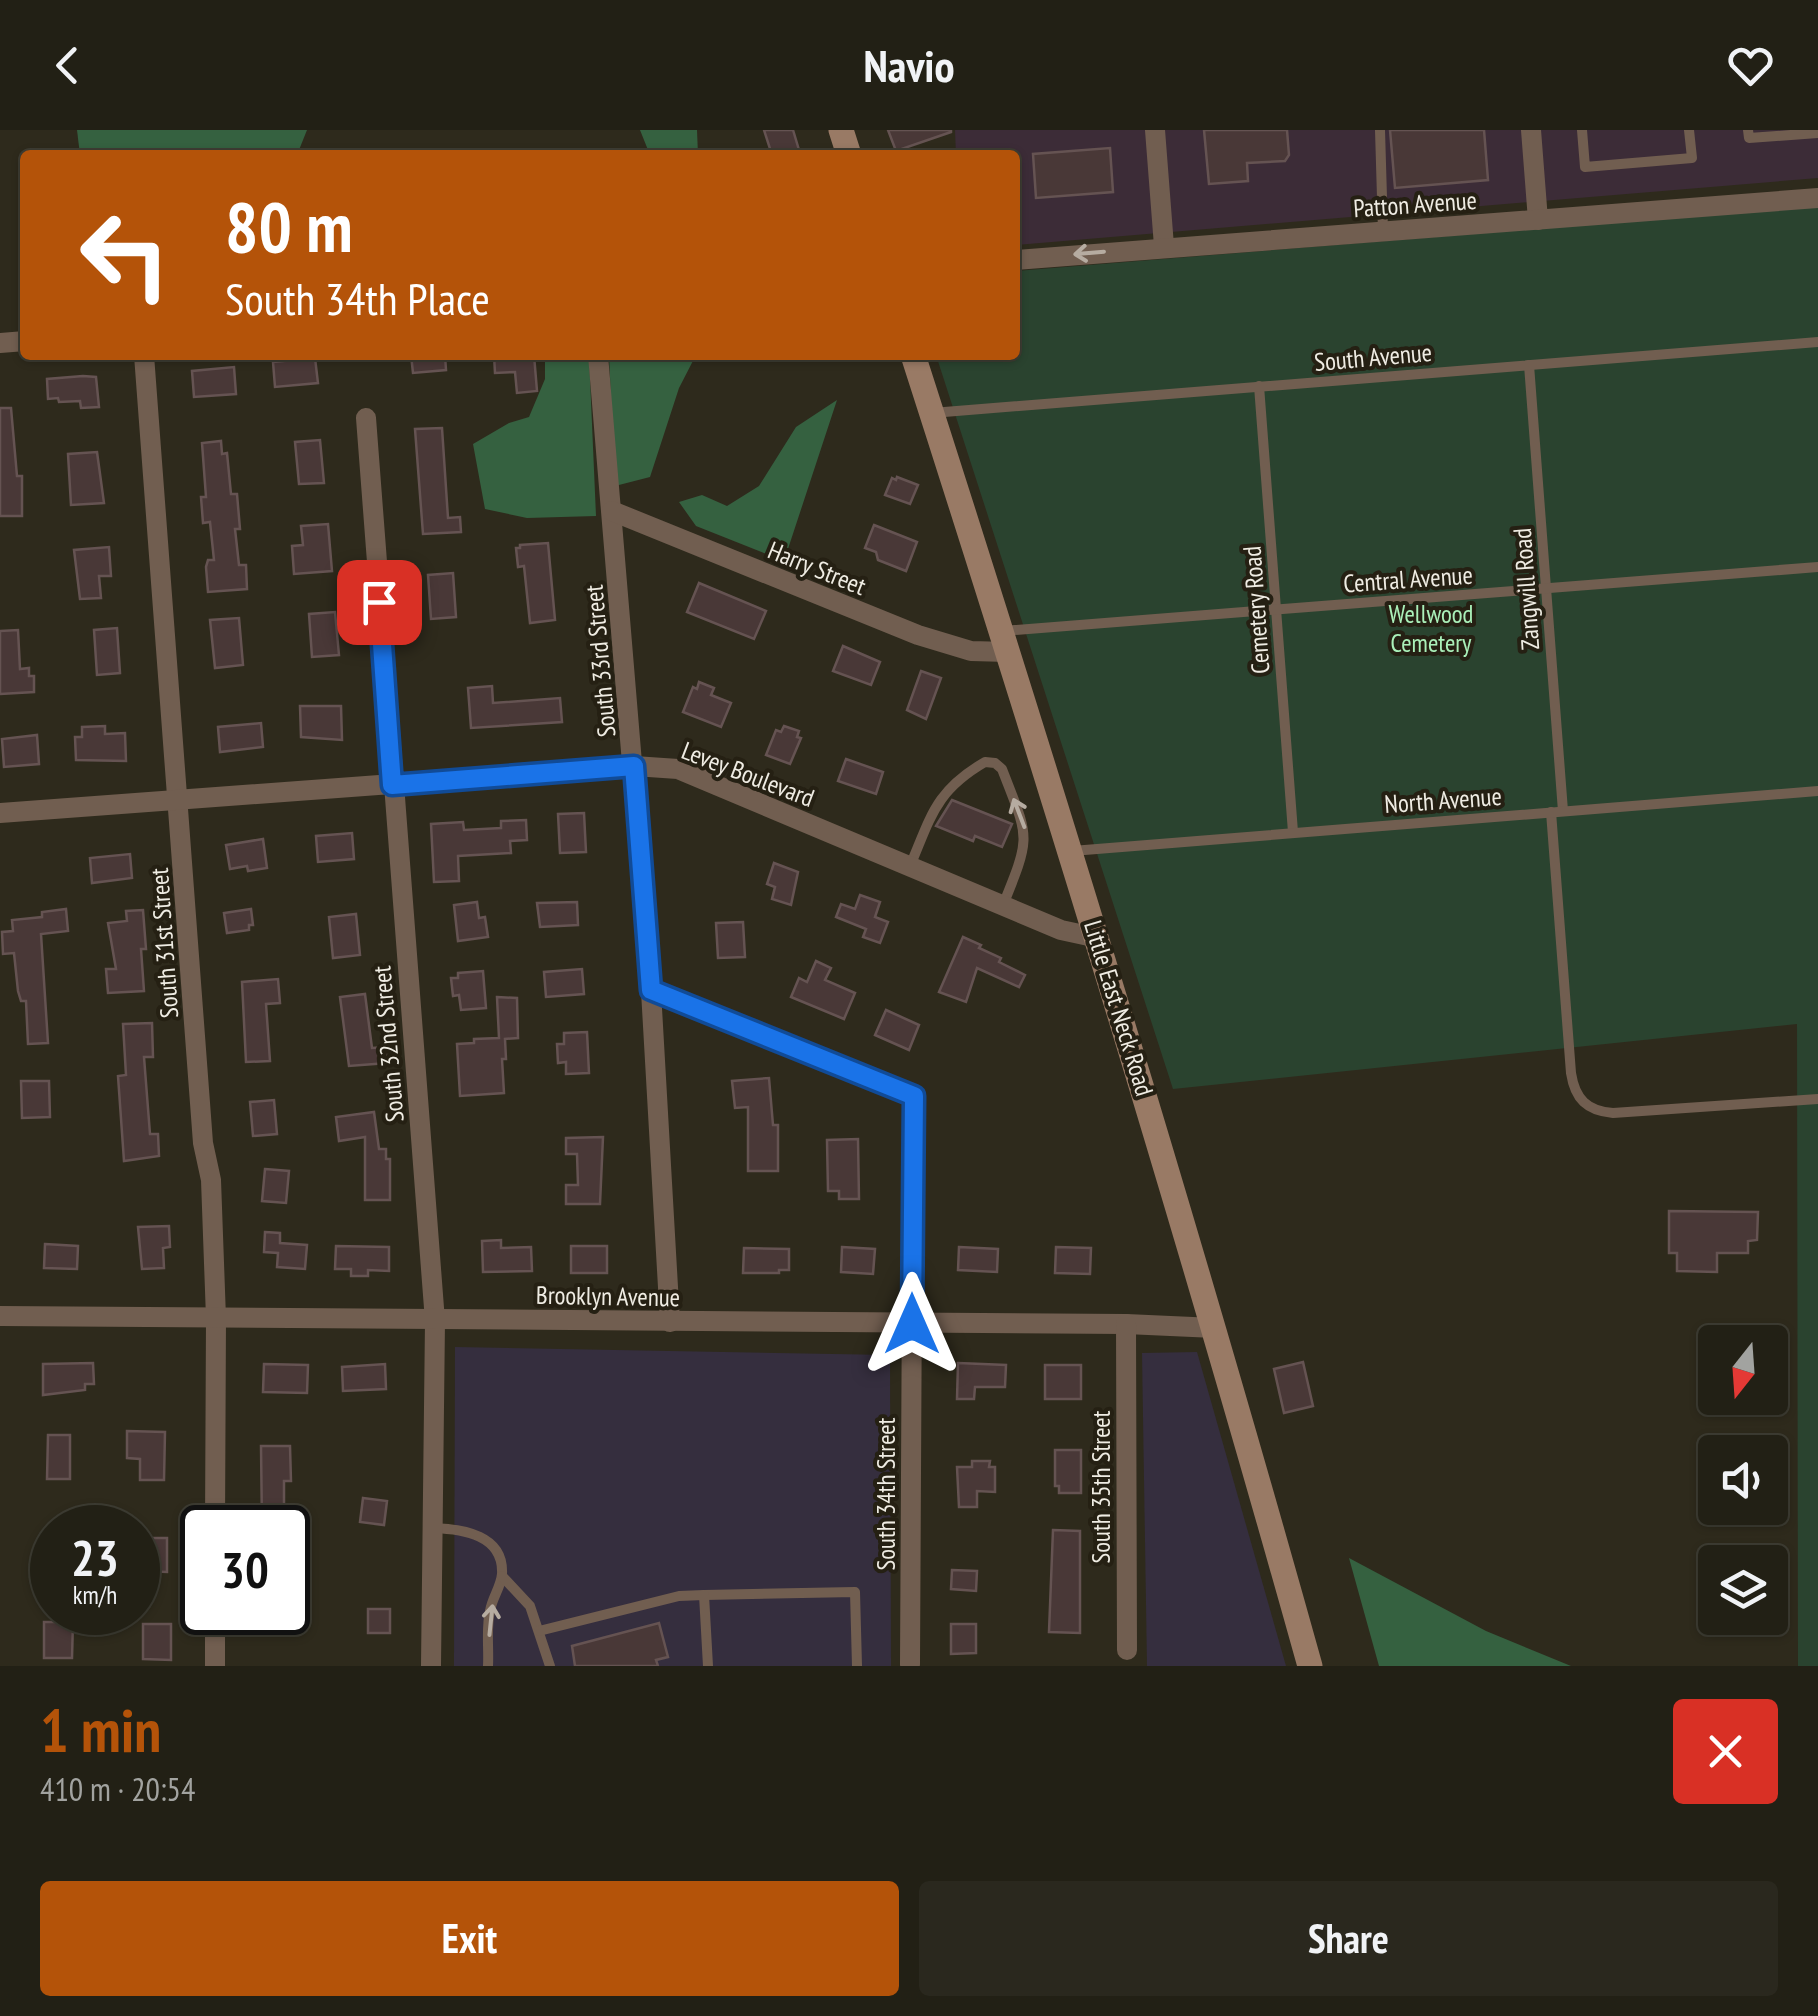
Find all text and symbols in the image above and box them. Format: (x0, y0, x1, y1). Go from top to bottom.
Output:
text: Navio (864, 36, 955, 94)
icon: back (40, 38, 95, 93)
icon: heart (1723, 38, 1778, 93)
text: 80 m (225, 181, 353, 271)
street label: Patton Avenue (1352, 184, 1478, 224)
icon: left (60, 190, 190, 320)
one-way arrow (1074, 244, 1106, 263)
text: South 34th Place (225, 269, 490, 327)
street label: South Avenue (1313, 336, 1433, 378)
street label: Zangwill Road (1506, 527, 1546, 651)
street label: Harry Street (763, 534, 871, 602)
street label: Cemetery Road (1236, 545, 1276, 675)
street label: Central Avenue (1342, 559, 1474, 599)
pin (337, 560, 422, 645)
icon: arrive (352, 575, 407, 630)
street label: South 33rd Street (577, 583, 623, 738)
park label: Wellwood Cemetery (1389, 598, 1473, 659)
street label: Levey Boulevard (677, 734, 819, 814)
street label: North Avenue (1383, 780, 1503, 820)
one-way arrow (1009, 799, 1027, 830)
street label: South 31st Street (143, 867, 185, 1019)
street label: Little East Neck Road (1077, 916, 1161, 1100)
street label: South 32nd Street (365, 964, 411, 1124)
position arrow (860, 1272, 964, 1376)
street label: Brooklyn Avenue (536, 1279, 680, 1313)
north arrow (1698, 1325, 1788, 1415)
map controls (1698, 1325, 1788, 1635)
street label: South 35th Street (1085, 1410, 1117, 1563)
street label: South 34th Street (870, 1417, 902, 1570)
button: sound (1698, 1435, 1788, 1525)
speed limit sign: 30 (180, 1505, 310, 1635)
text: 23 (71, 1525, 119, 1590)
button: layers (1698, 1545, 1788, 1635)
text: km/h (73, 1579, 117, 1611)
one-way arrow (481, 1605, 500, 1637)
text: 1 min (40, 1691, 161, 1769)
button: close (1673, 1699, 1778, 1804)
text: 410 m · 20:54 (40, 1768, 195, 1810)
button: Exit (40, 1881, 899, 1996)
button: Share (919, 1881, 1778, 1996)

